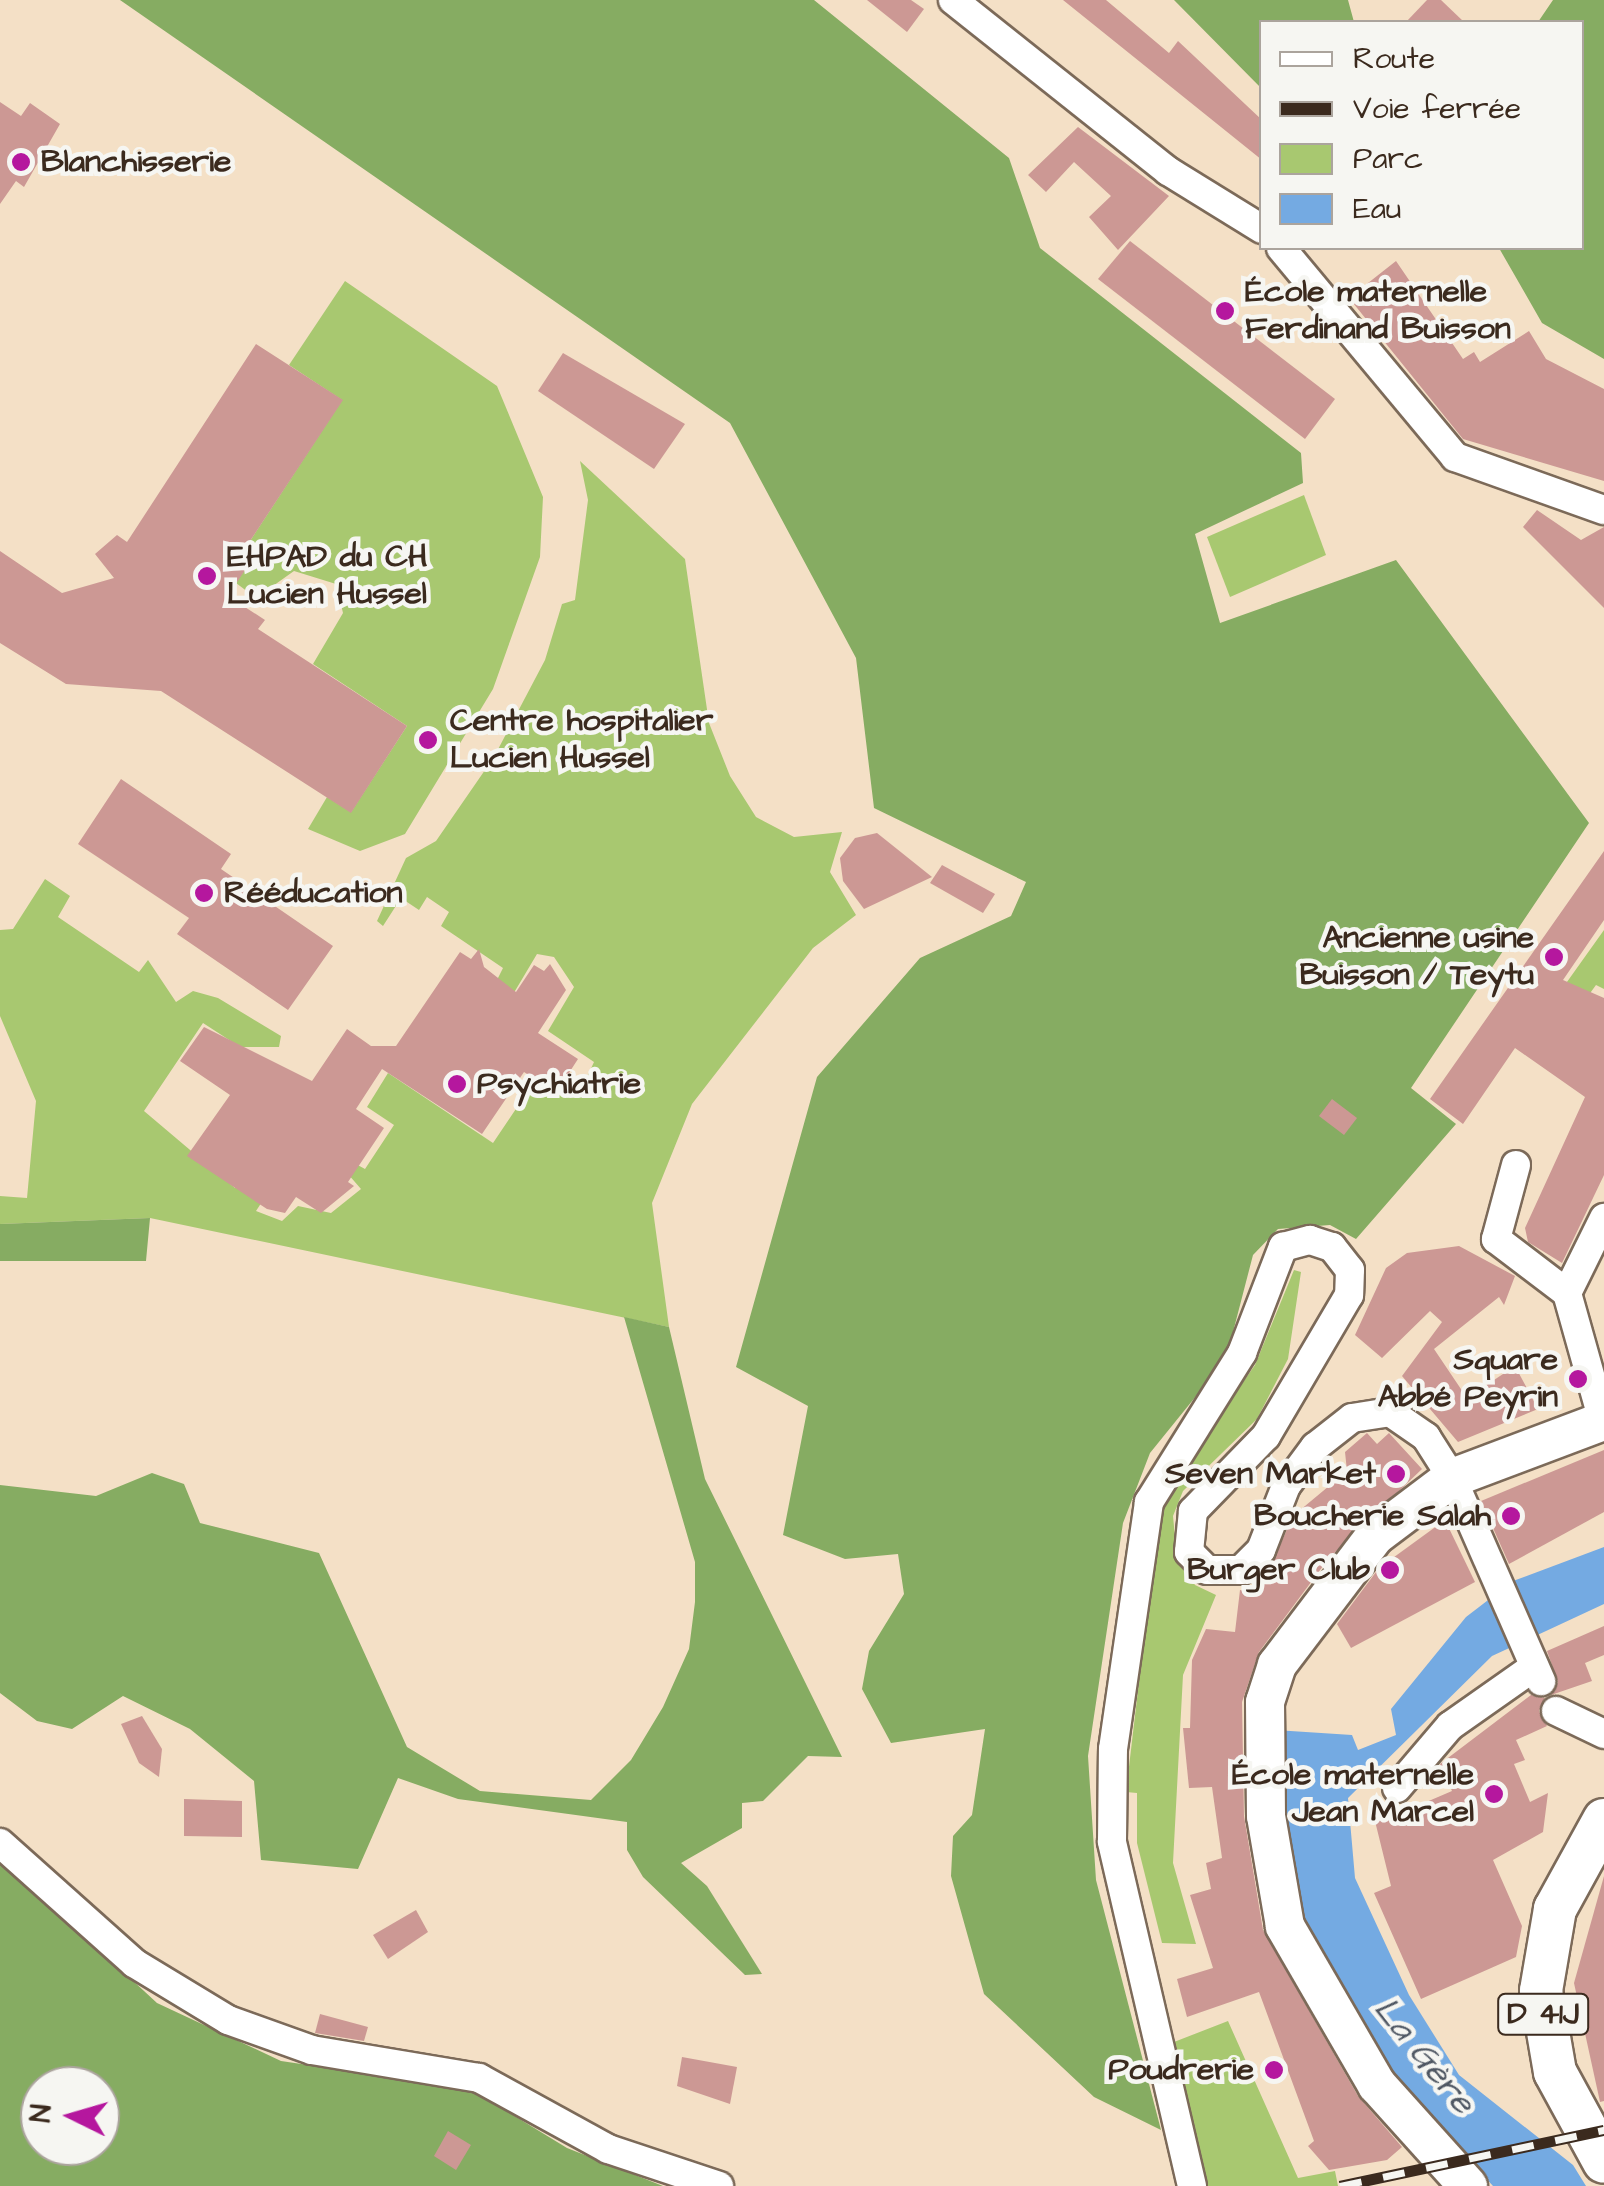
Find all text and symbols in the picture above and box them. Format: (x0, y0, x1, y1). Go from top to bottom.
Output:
legend (1259, 20, 1584, 250)
text: Route (1353, 38, 1435, 80)
text: Voie ferrée (1353, 88, 1521, 130)
text: Parc (1353, 138, 1423, 180)
place label: Blanchisserie (41, 143, 231, 181)
marker: Blanchisserie (10, 151, 32, 173)
text: Eau (1353, 188, 1401, 230)
place label: École maternelle Ferdinand Buisson (1245, 274, 1511, 349)
marker: École maternelle Ferdinand Buisson (1214, 300, 1236, 322)
place label: EHPAD du CH Lucien Hussel (227, 539, 427, 614)
marker: EHPAD du CH Lucien Hussel (196, 565, 218, 587)
place label: Centre hospitalier Lucien Hussel (450, 703, 713, 778)
marker: Centre hospitalier Lucien Hussel (415, 727, 441, 753)
place label: Rééducation (224, 874, 402, 912)
marker: Rééducation (193, 882, 215, 904)
place label: Ancienne usine Buisson / Teytu (1300, 920, 1534, 995)
marker: Ancienne usine Buisson / Teytu (1543, 946, 1565, 968)
place label: Psychiatrie (477, 1065, 641, 1103)
marker: Psychiatrie (446, 1073, 468, 1095)
place label: Square Abbé Peyrin (1378, 1342, 1558, 1417)
marker: Square Abbé Peyrin (1567, 1368, 1589, 1390)
place label: Seven Market (1165, 1455, 1376, 1493)
marker: Seven Market (1385, 1463, 1407, 1485)
place label: Boucherie Salah (1254, 1497, 1491, 1535)
marker: Boucherie Salah (1500, 1505, 1522, 1527)
place label: Burger Club (1187, 1551, 1370, 1589)
marker: Burger Club (1379, 1559, 1401, 1581)
place label: École maternelle Jean Marcel (1232, 1757, 1474, 1832)
marker: École maternelle Jean Marcel (1483, 1783, 1505, 1805)
water label: La Gère (1364, 1989, 1484, 2123)
road number: D 41J (1496, 1989, 1590, 2039)
place label: Poudrerie (1108, 2051, 1254, 2089)
marker: Poudrerie (1263, 2059, 1285, 2081)
north arrow (20, 2066, 120, 2166)
text: N (21, 2103, 62, 2124)

